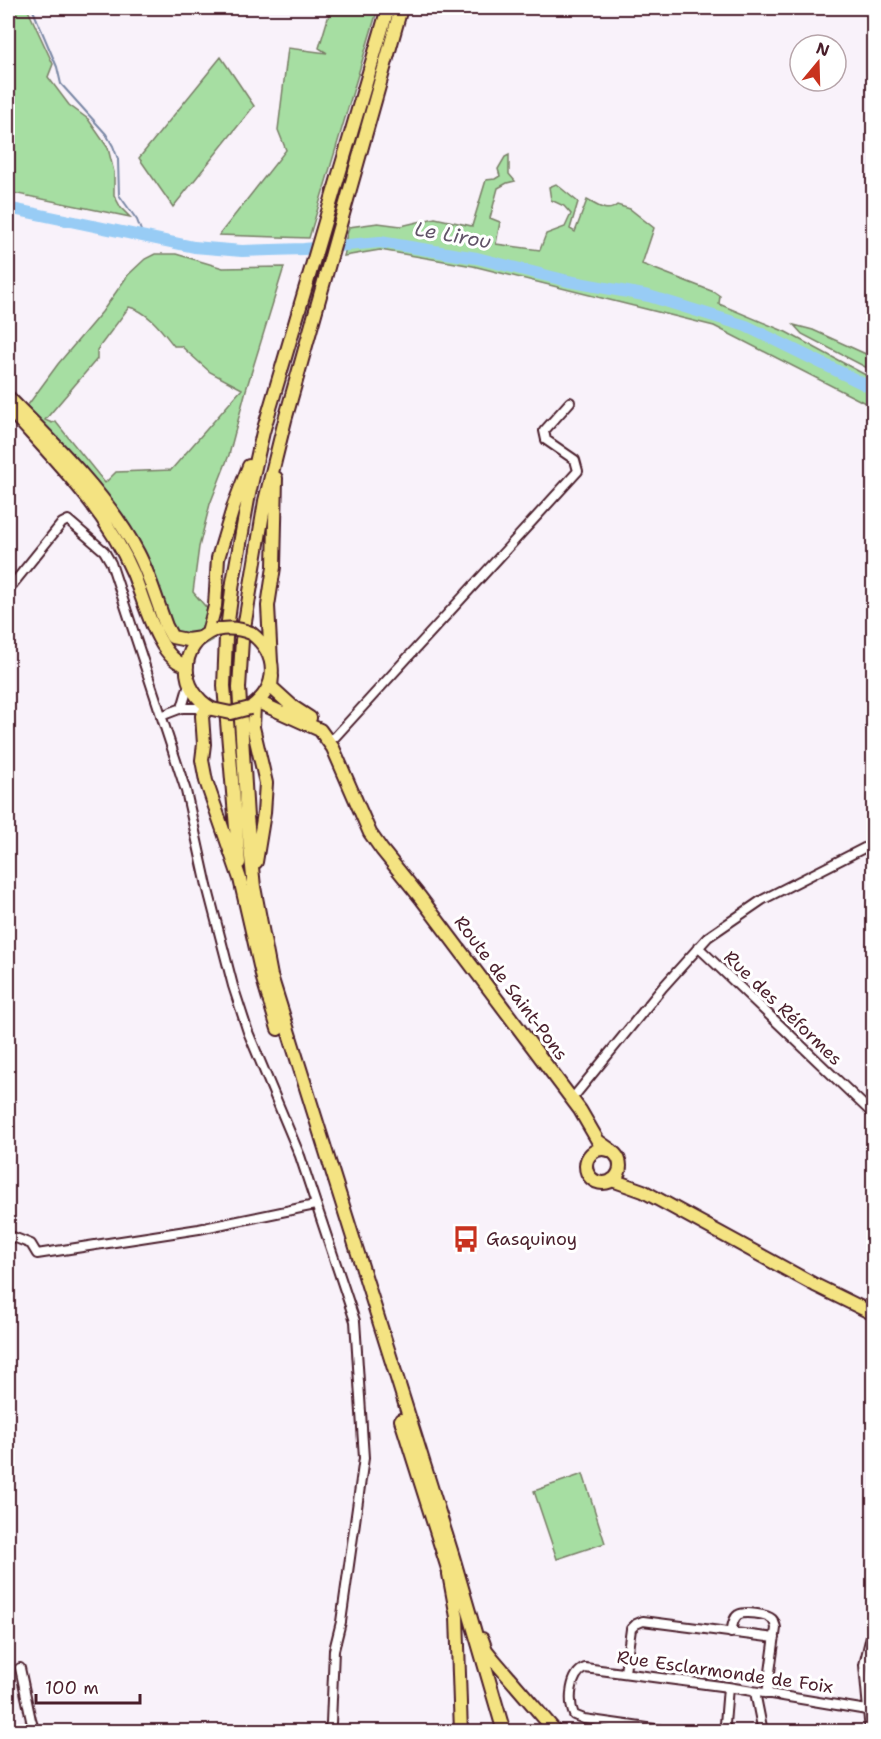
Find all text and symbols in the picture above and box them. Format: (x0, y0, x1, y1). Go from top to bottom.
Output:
north arrow (788, 33, 848, 93)
text: N (813, 37, 832, 61)
water label: Le Lirou (413, 216, 493, 254)
street label: Route de Saint-Pons (449, 911, 573, 1065)
street label: Rue des Réformes (719, 945, 847, 1071)
bus stop icon: Gasquinoy (451, 1224, 481, 1254)
place label: Gasquinoy (486, 1227, 577, 1251)
street label: Rue Esclarmonde de Foix (615, 1645, 835, 1699)
scale bar (36, 1667, 140, 1705)
text: 100 m (45, 1676, 99, 1700)

